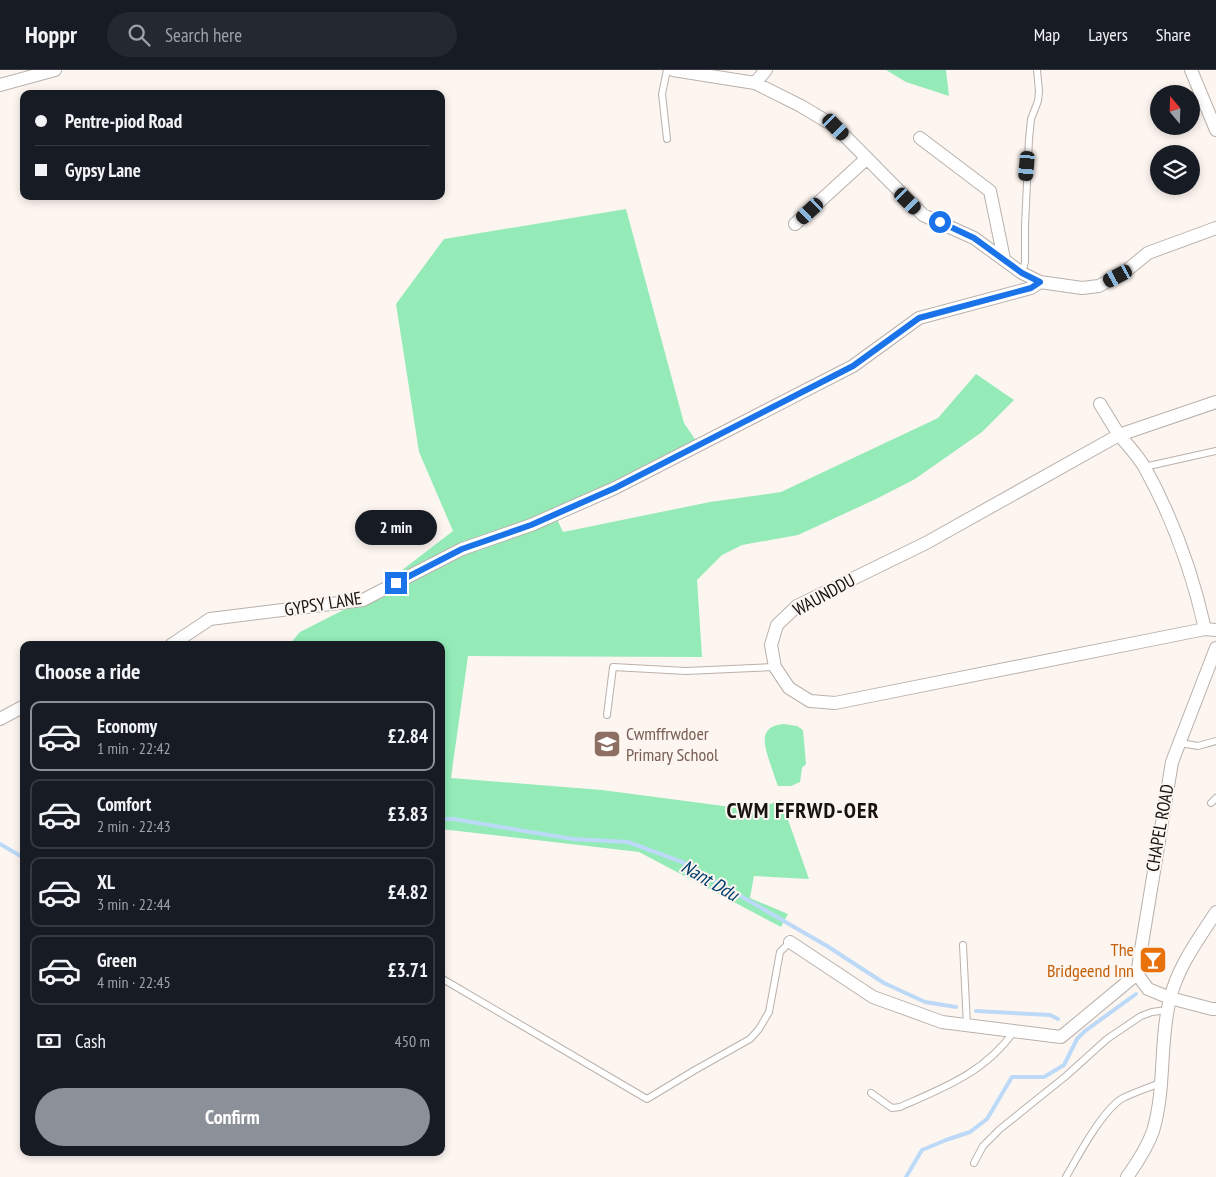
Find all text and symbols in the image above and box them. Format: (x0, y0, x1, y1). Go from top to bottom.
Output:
search box (107, 12, 457, 57)
text: Hoppr (25, 19, 77, 50)
icon: search (125, 21, 153, 49)
text: Search here (165, 23, 242, 47)
text: Map (1034, 23, 1060, 46)
text: Layers (1088, 23, 1128, 46)
text: Share (1156, 23, 1191, 46)
north arrow (1150, 85, 1200, 135)
map controls (1150, 85, 1200, 195)
text: Pentre-piod Road (65, 109, 182, 133)
car (820, 111, 851, 143)
button: layers (1150, 145, 1200, 195)
car (1018, 150, 1035, 182)
text: Gypsy Lane (65, 158, 141, 182)
car (892, 185, 923, 217)
car (793, 195, 826, 227)
route start (929, 211, 951, 233)
car (1101, 262, 1134, 290)
callout: 2 min (355, 510, 437, 546)
text: 2 min (380, 517, 412, 537)
street label: WAUNDDU (789, 568, 859, 621)
route end (385, 572, 407, 594)
street label: GYPSY LANE (283, 586, 363, 621)
text: Choose a ride (35, 657, 140, 685)
icon: car (37, 714, 82, 759)
text: Economy (97, 714, 157, 738)
place label: Cwmffrwdoer Primary School (626, 722, 719, 766)
text: £2.84 (388, 724, 428, 748)
school or university icon: Cwmffrwdoer Primary School (592, 729, 622, 759)
text: 1 min · 22:42 (97, 738, 171, 758)
street label: CHAPEL ROAD (1140, 782, 1179, 873)
icon: car (37, 792, 82, 837)
text: Comfort (97, 792, 151, 816)
district label: CWM FFRWD-OER (727, 796, 880, 824)
text: £3.83 (388, 802, 428, 826)
text: 2 min · 22:43 (97, 816, 171, 836)
water label: Nant Ddu (677, 854, 744, 907)
icon: car (37, 870, 82, 915)
text: XL (97, 870, 115, 894)
text: £4.82 (388, 880, 428, 904)
text: 3 min · 22:44 (97, 894, 171, 914)
place label: The Bridgeend Inn (1047, 938, 1134, 982)
bar icon: The Bridgeend Inn (1138, 945, 1168, 975)
icon: car (37, 948, 82, 993)
text: Green (97, 948, 137, 972)
text: £3.71 (388, 958, 428, 982)
text: 4 min · 22:45 (97, 972, 171, 992)
icon: cash (35, 1027, 63, 1055)
text: Cash (75, 1029, 106, 1053)
text: 450 m (395, 1031, 430, 1051)
button: Confirm (35, 1088, 430, 1146)

